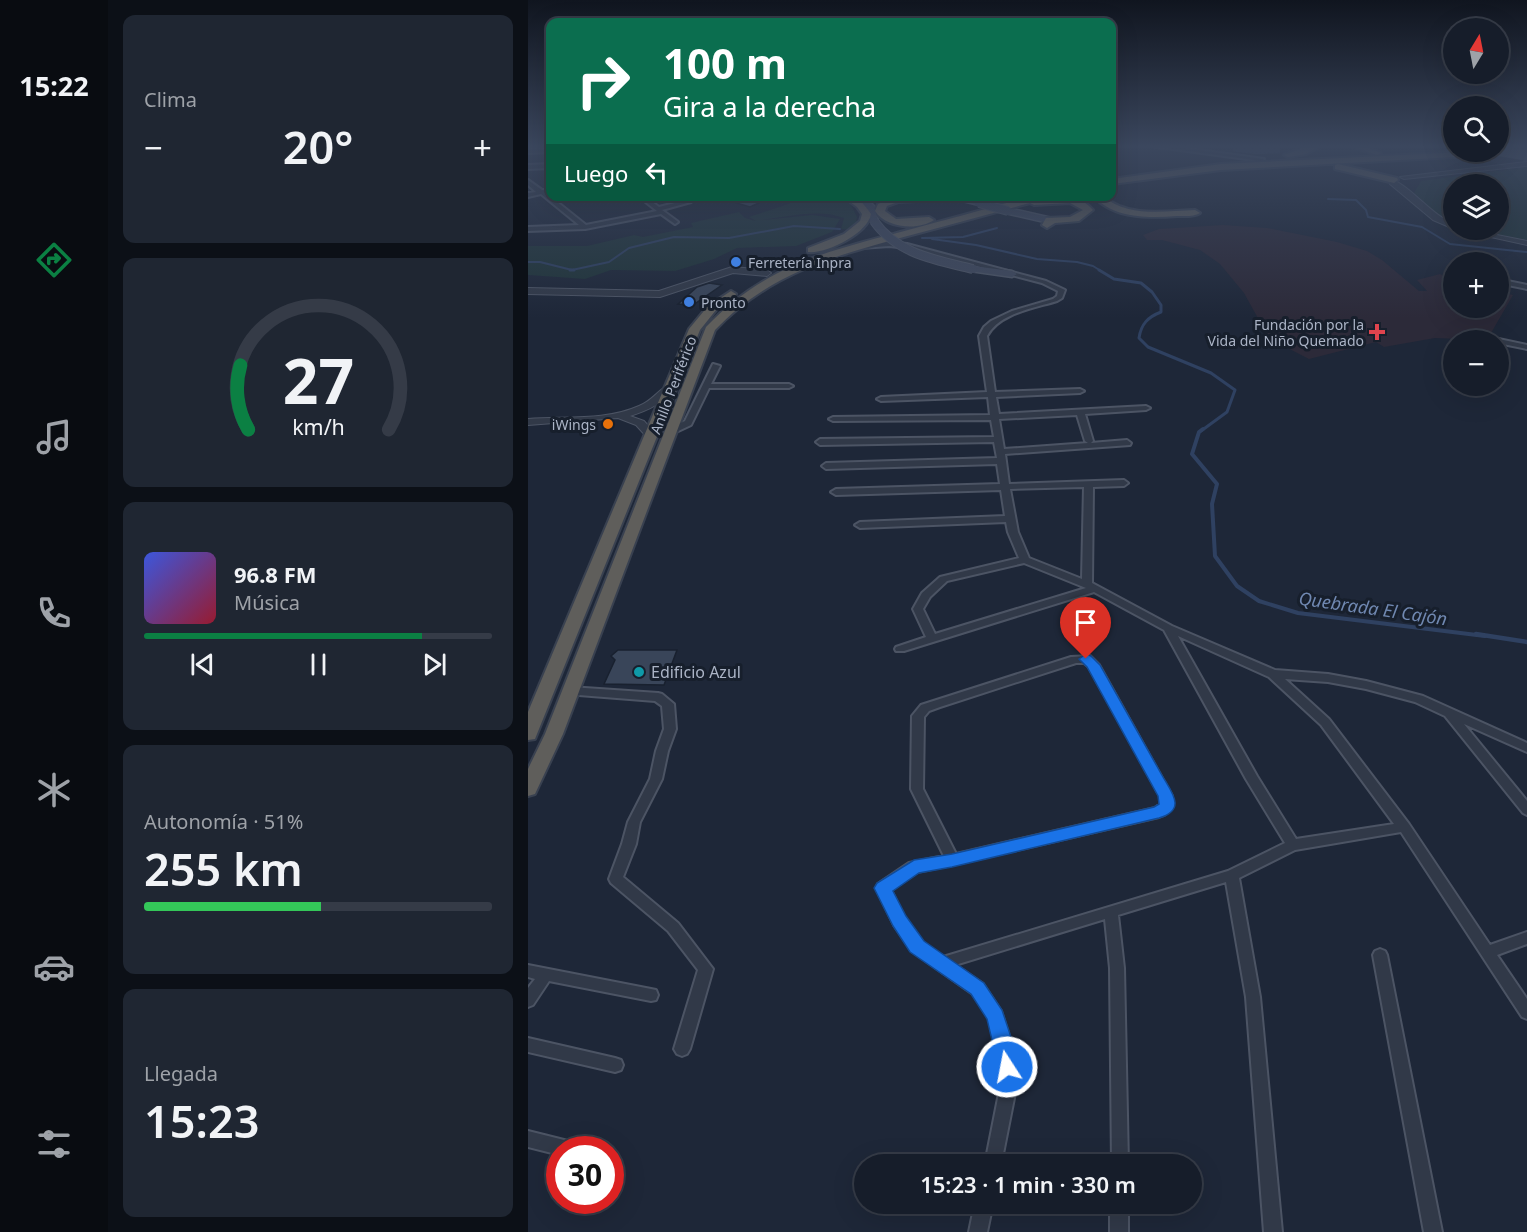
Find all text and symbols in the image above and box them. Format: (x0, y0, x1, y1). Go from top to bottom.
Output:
north arrow (1443, 18, 1509, 84)
map controls (1443, 18, 1509, 396)
text: 100 m (663, 34, 787, 91)
icon: right (564, 42, 642, 120)
text: 15:22 (19, 67, 89, 104)
text: Clima (144, 86, 197, 113)
text: Gira a la derecha (663, 88, 876, 125)
button: search (1443, 96, 1509, 162)
text: 20° (283, 116, 353, 177)
text: − (144, 125, 163, 170)
text: + (473, 125, 492, 170)
icon: left (640, 156, 673, 189)
text: Luego (564, 158, 628, 188)
button: layers (1443, 174, 1509, 240)
icon: directions (33, 239, 75, 281)
button: + (1443, 252, 1509, 318)
place label: Ferretería Inpra (748, 253, 852, 272)
marker: Ferretería Inpra (729, 255, 743, 269)
place label: Pronto (701, 293, 746, 312)
marker: Pronto (682, 295, 696, 309)
place label: Fundación por la Vida del Niño Quemado (1208, 315, 1364, 350)
marker: Fundación por la Vida del Niño Quemado (1368, 323, 1386, 341)
button: − (1443, 330, 1509, 396)
street label: Anillo Periférico (646, 333, 700, 437)
text: 27 (282, 337, 354, 422)
text: km/h (292, 412, 344, 441)
place label: iWings (552, 415, 596, 434)
icon: music (33, 416, 75, 458)
marker: iWings (601, 417, 615, 431)
text: 96.8 FM (234, 559, 316, 589)
water label: Quebrada El Cajón (1297, 586, 1449, 630)
text: Música (234, 589, 300, 616)
icon: phone (33, 592, 75, 634)
pin (1060, 597, 1111, 659)
icon: arrive (1069, 606, 1102, 639)
icon: previous (186, 648, 219, 681)
icon: pause (302, 648, 335, 681)
icon: next (418, 648, 451, 681)
place label: Edificio Azul (651, 661, 741, 683)
marker: Edificio Azul (632, 665, 646, 679)
icon: climate (33, 769, 75, 811)
text: Autonomía · 51% (144, 808, 303, 835)
text: 255 km (144, 838, 303, 899)
icon: car (33, 946, 75, 988)
position arrow (975, 1035, 1039, 1099)
text: Llegada (144, 1060, 218, 1087)
text: 15:23 (144, 1090, 259, 1151)
icon: filters (33, 1123, 75, 1165)
speed limit sign: 30 (546, 1136, 624, 1214)
text: 15:23 · 1 min · 330 m (920, 1169, 1136, 1199)

